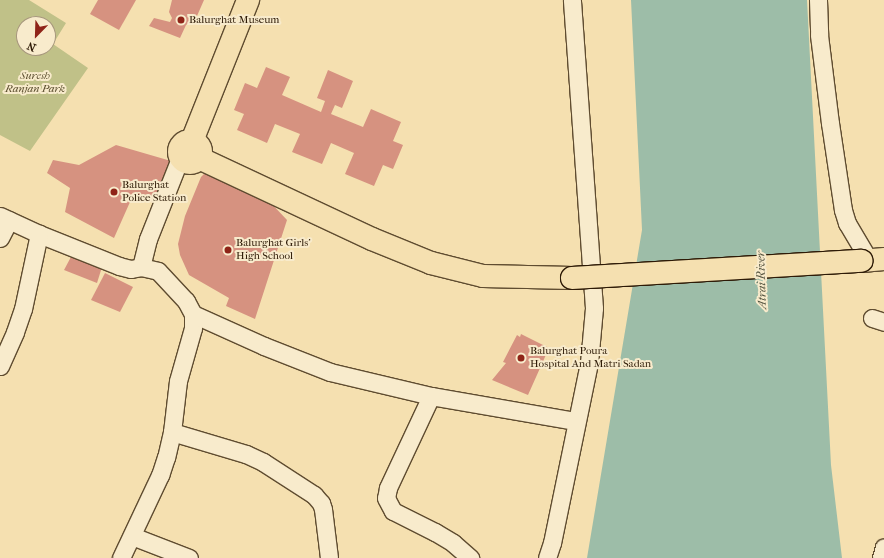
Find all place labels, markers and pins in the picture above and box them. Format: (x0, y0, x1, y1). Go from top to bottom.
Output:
place label: Balurghat Museum (189, 13, 280, 27)
marker: Balurghat Museum (176, 15, 186, 25)
place label: Balurghat Police Station (122, 179, 186, 205)
marker: Balurghat Police Station (109, 187, 119, 197)
place label: Balurghat Girls' High School (236, 237, 311, 263)
marker: Balurghat Girls' High School (223, 245, 233, 255)
place label: Balurghat Poura Hospital And Matri Sadan (530, 345, 651, 371)
marker: Balurghat Poura Hospital And Matri Sadan (515, 352, 527, 364)

